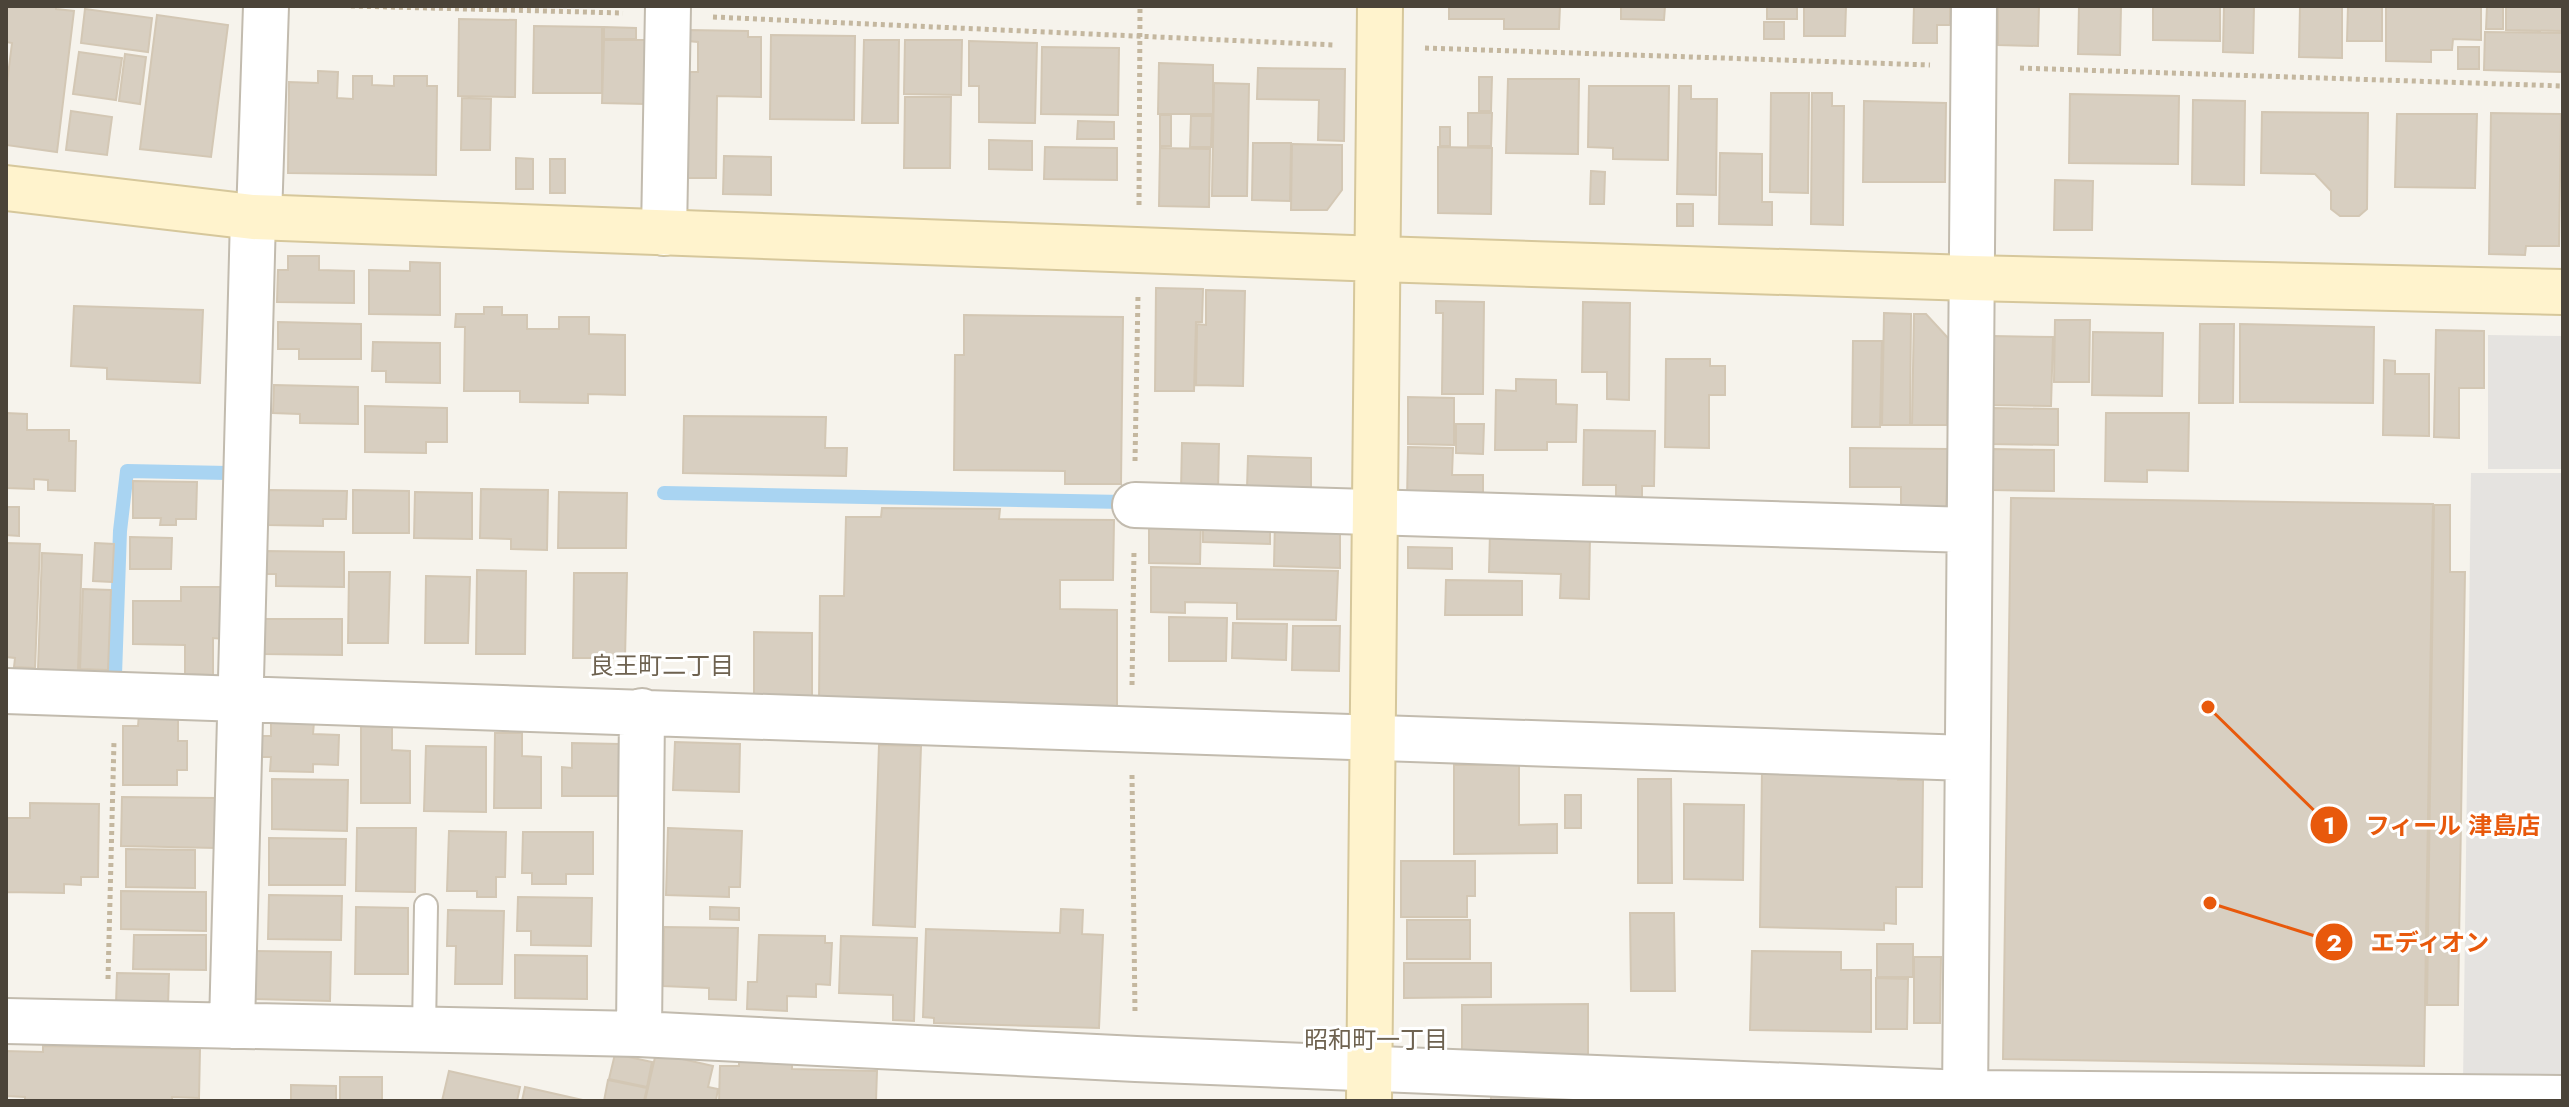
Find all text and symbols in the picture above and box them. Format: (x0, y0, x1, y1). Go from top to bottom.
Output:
district label: 良王町二丁目 (590, 648, 734, 683)
callout: フィール 津島店 (2309, 801, 2556, 849)
text: 1 (2323, 808, 2335, 843)
text: フィール 津島店 (2366, 808, 2540, 843)
callout: エディオン (2314, 918, 2506, 966)
text: 2 (2326, 925, 2342, 960)
text: エディオン (2371, 925, 2489, 960)
district label: 昭和町一丁目 (1304, 1022, 1448, 1057)

